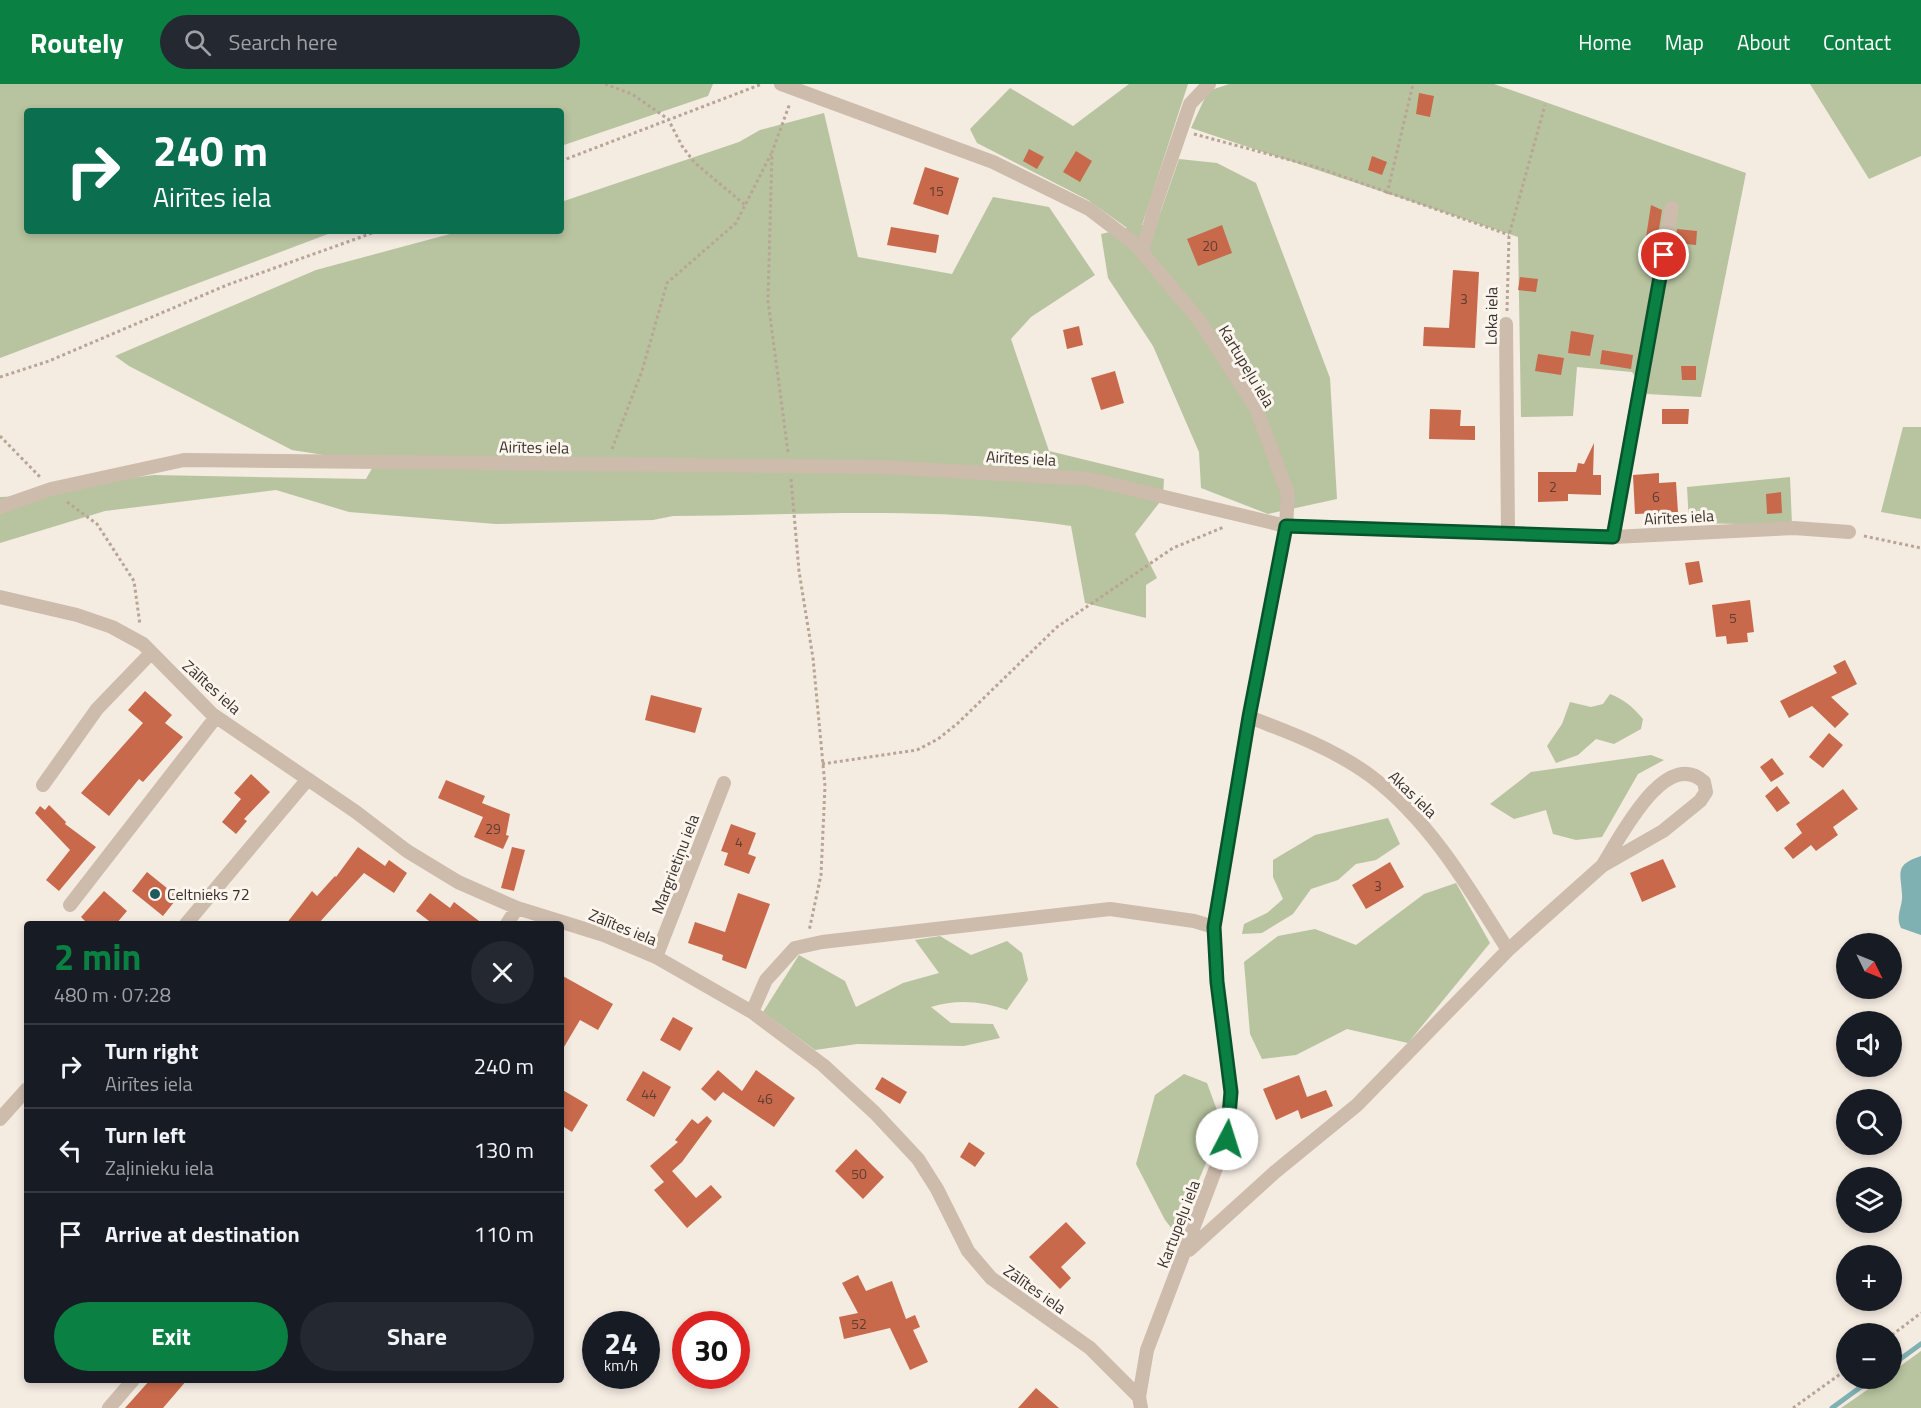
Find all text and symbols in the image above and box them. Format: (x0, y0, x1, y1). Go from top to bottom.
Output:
search box (160, 15, 580, 69)
text: Routely (30, 21, 124, 64)
text: Search here (229, 25, 338, 59)
icon: search (181, 26, 214, 59)
text: Home (1578, 26, 1632, 58)
text: Map (1665, 26, 1704, 58)
text: About (1737, 26, 1790, 58)
text: Contact (1823, 26, 1891, 58)
text: 240 m (153, 118, 268, 182)
icon: right (54, 132, 132, 210)
text: Airītes iela (153, 176, 271, 217)
house number: 15 (928, 180, 944, 201)
pin (1638, 229, 1689, 280)
house number: 20 (1202, 235, 1218, 256)
icon: arrive (1647, 238, 1680, 271)
street label: Loka iela (1478, 287, 1504, 345)
house number: 3 (1460, 288, 1468, 309)
street label: Kartupeļu iela (1213, 320, 1281, 412)
street label: Airītes iela (499, 434, 569, 460)
street label: Airītes iela (985, 444, 1057, 472)
house number: 2 (1549, 476, 1557, 497)
house number: 6 (1652, 486, 1660, 507)
street label: Airītes iela (1643, 503, 1715, 531)
house number: 5 (1729, 607, 1737, 628)
street label: Zālītes iela (177, 654, 247, 720)
street label: Akas iela (1383, 765, 1443, 823)
street label: Margrietiņu iela (645, 811, 705, 917)
house number: 29 (485, 818, 501, 839)
house number: 4 (735, 831, 743, 852)
house number: 3 (1374, 875, 1382, 896)
place label: Celtnieks 72 (167, 882, 250, 906)
marker: Celtnieks 72 (148, 887, 162, 901)
street label: Zālītes iela (585, 902, 661, 952)
text: 2 min (54, 929, 141, 984)
north arrow (1836, 933, 1902, 999)
map controls (1836, 933, 1902, 1389)
button: close (471, 941, 534, 1004)
text: 480 m · 07:28 (54, 979, 171, 1010)
button: sound (1836, 1011, 1902, 1077)
text: Turn right (105, 1034, 199, 1068)
text: 240 m (474, 1049, 534, 1083)
icon: right (54, 1050, 87, 1083)
text: Airītes iela (105, 1068, 193, 1099)
house number: 44 (641, 1083, 657, 1104)
house number: 46 (757, 1088, 773, 1109)
button: search (1836, 1089, 1902, 1155)
position arrow (1195, 1107, 1259, 1171)
text: Turn left (105, 1118, 186, 1152)
text: 130 m (474, 1133, 534, 1167)
icon: left (54, 1134, 87, 1167)
text: Zaļinieku iela (105, 1152, 214, 1183)
house number: 50 (851, 1163, 867, 1184)
button: layers (1836, 1167, 1902, 1233)
street label: Kartupeļu iela (1150, 1177, 1206, 1271)
text: Arrive at destination (105, 1217, 300, 1251)
text: 110 m (474, 1217, 534, 1251)
icon: arrive (54, 1218, 87, 1251)
button: + (1836, 1245, 1902, 1311)
street label: Zālītes iela (999, 1259, 1071, 1319)
button: Exit (54, 1302, 288, 1371)
button: Share (300, 1302, 534, 1371)
speed limit sign: 30 (672, 1311, 750, 1389)
house number: 52 (851, 1313, 867, 1334)
text: 24 (604, 1320, 638, 1366)
button: − (1836, 1323, 1902, 1389)
text: km/h (604, 1354, 638, 1377)

